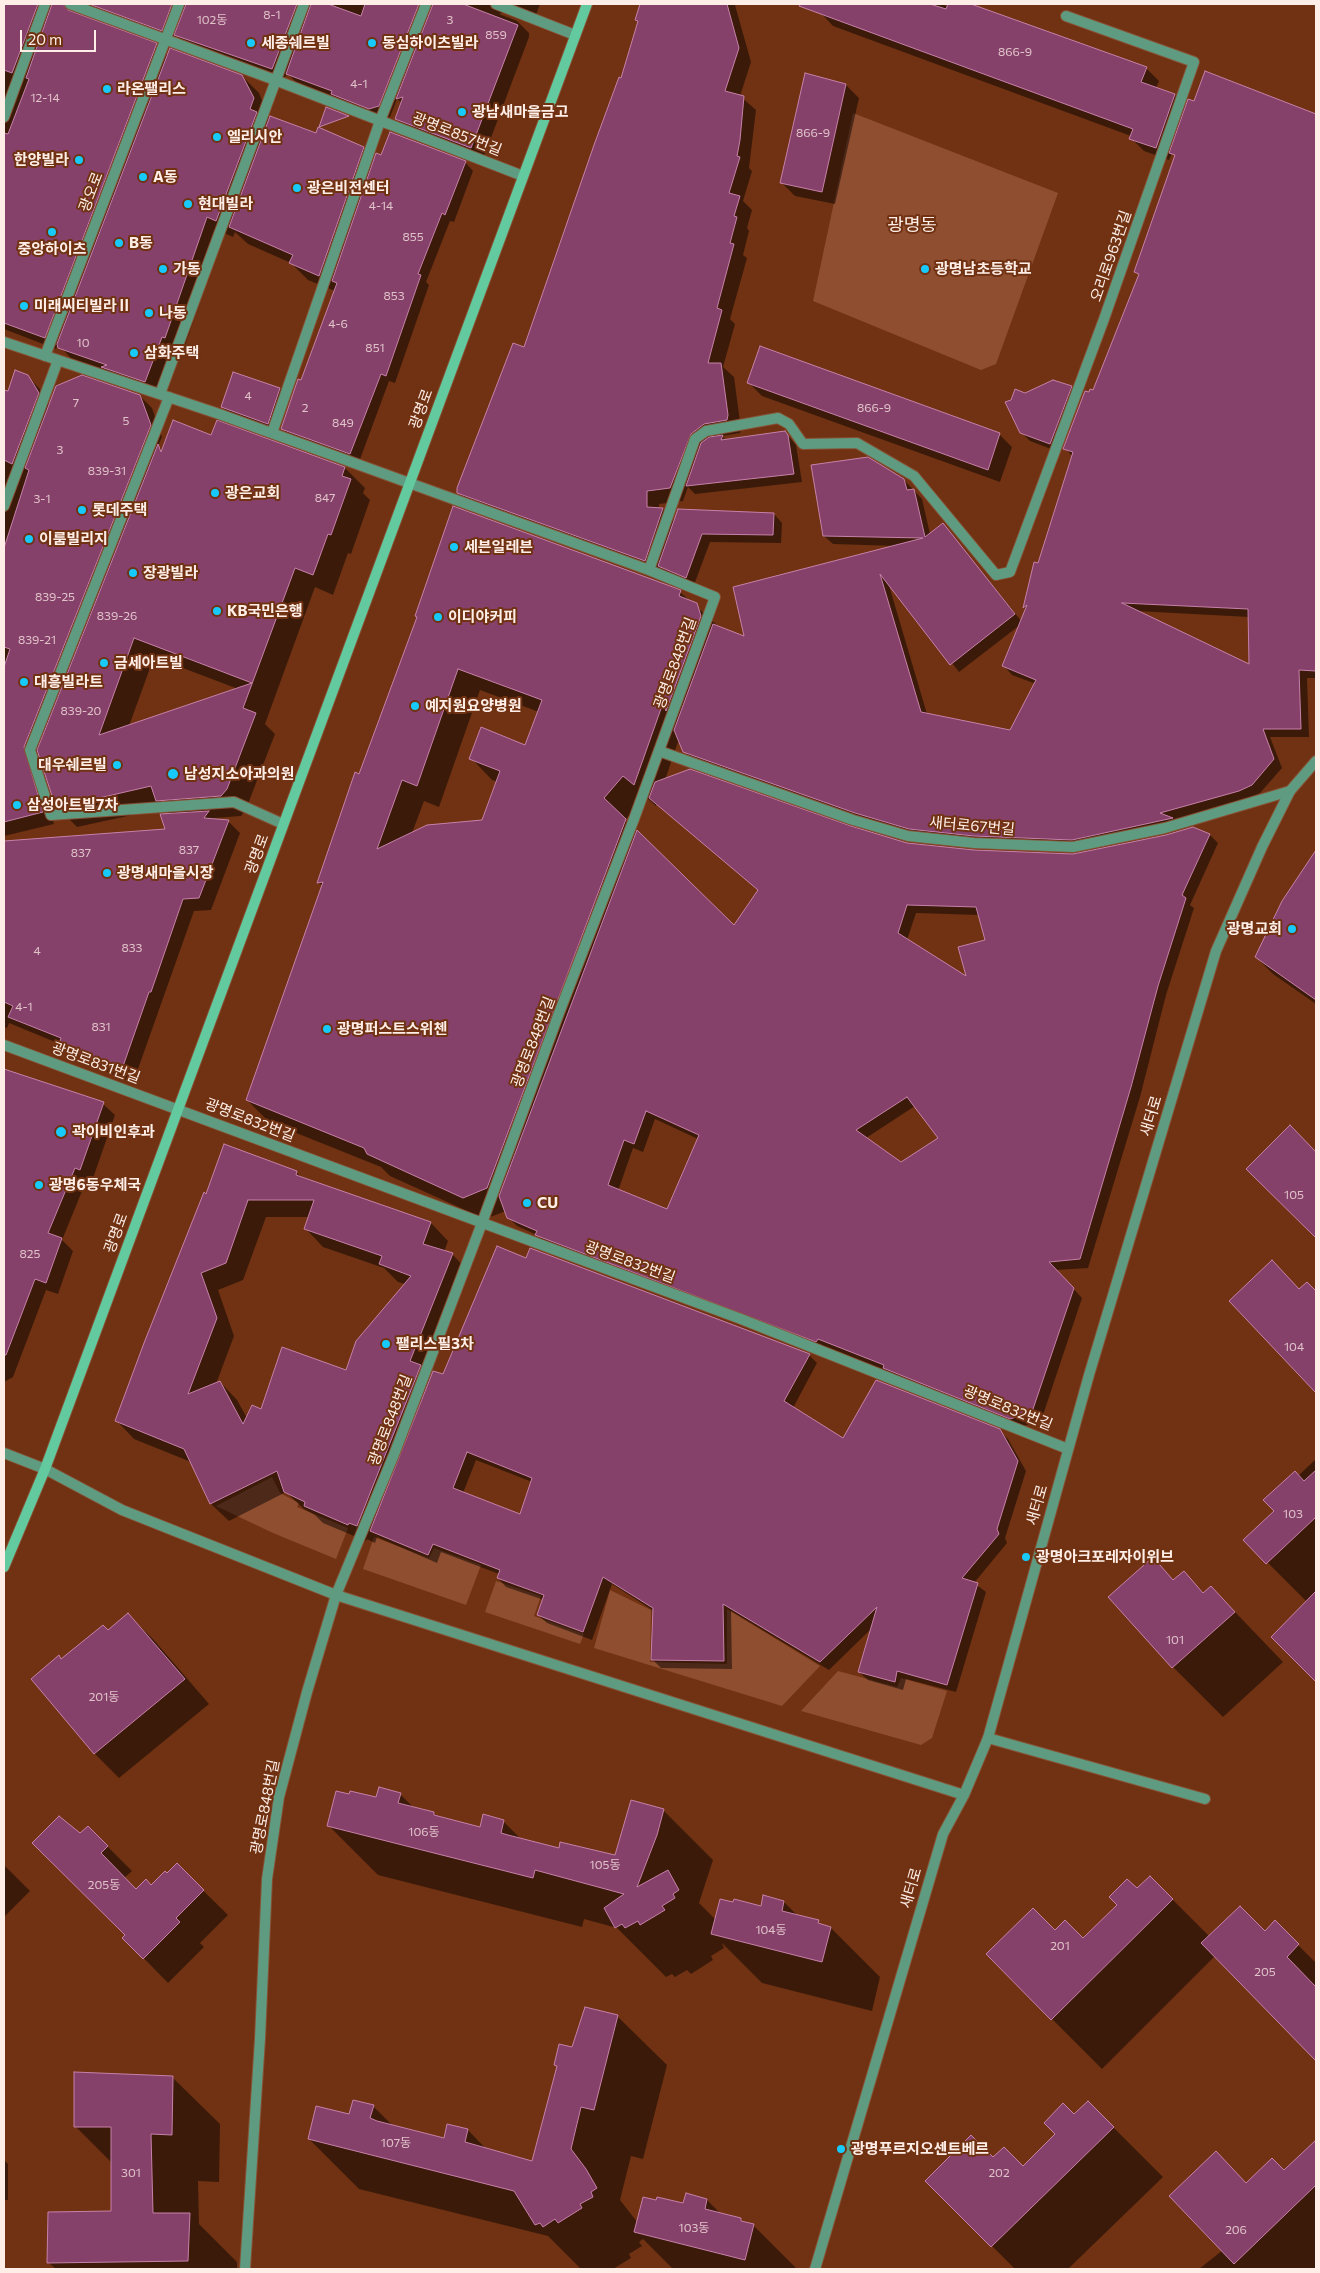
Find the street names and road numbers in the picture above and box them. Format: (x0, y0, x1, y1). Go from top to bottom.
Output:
street label: 광명로857번길 (410, 109, 504, 159)
street label: 광오로 (75, 169, 107, 215)
street label: 오리로963번길 (1087, 208, 1135, 304)
street label: 광명로 (405, 386, 437, 432)
street label: 광명로848번길 (650, 615, 700, 711)
street label: 새터로67번길 (928, 813, 1016, 839)
street label: 광명로 (241, 831, 273, 877)
street label: 광명로848번길 (507, 994, 559, 1090)
street label: 광명로831번길 (49, 1039, 143, 1087)
street label: 새터로 (1136, 1094, 1166, 1138)
street label: 광명로832번길 (202, 1095, 298, 1145)
street label: 광명로 (100, 1210, 132, 1256)
street label: 광명로832번길 (582, 1237, 678, 1287)
street label: 광명로848번길 (364, 1372, 416, 1468)
street label: 광명로832번길 (961, 1382, 1055, 1434)
street label: 새터로 (1023, 1483, 1051, 1527)
street label: 광명로848번길 (247, 1758, 283, 1856)
street label: 새터로 (897, 1866, 925, 1910)

